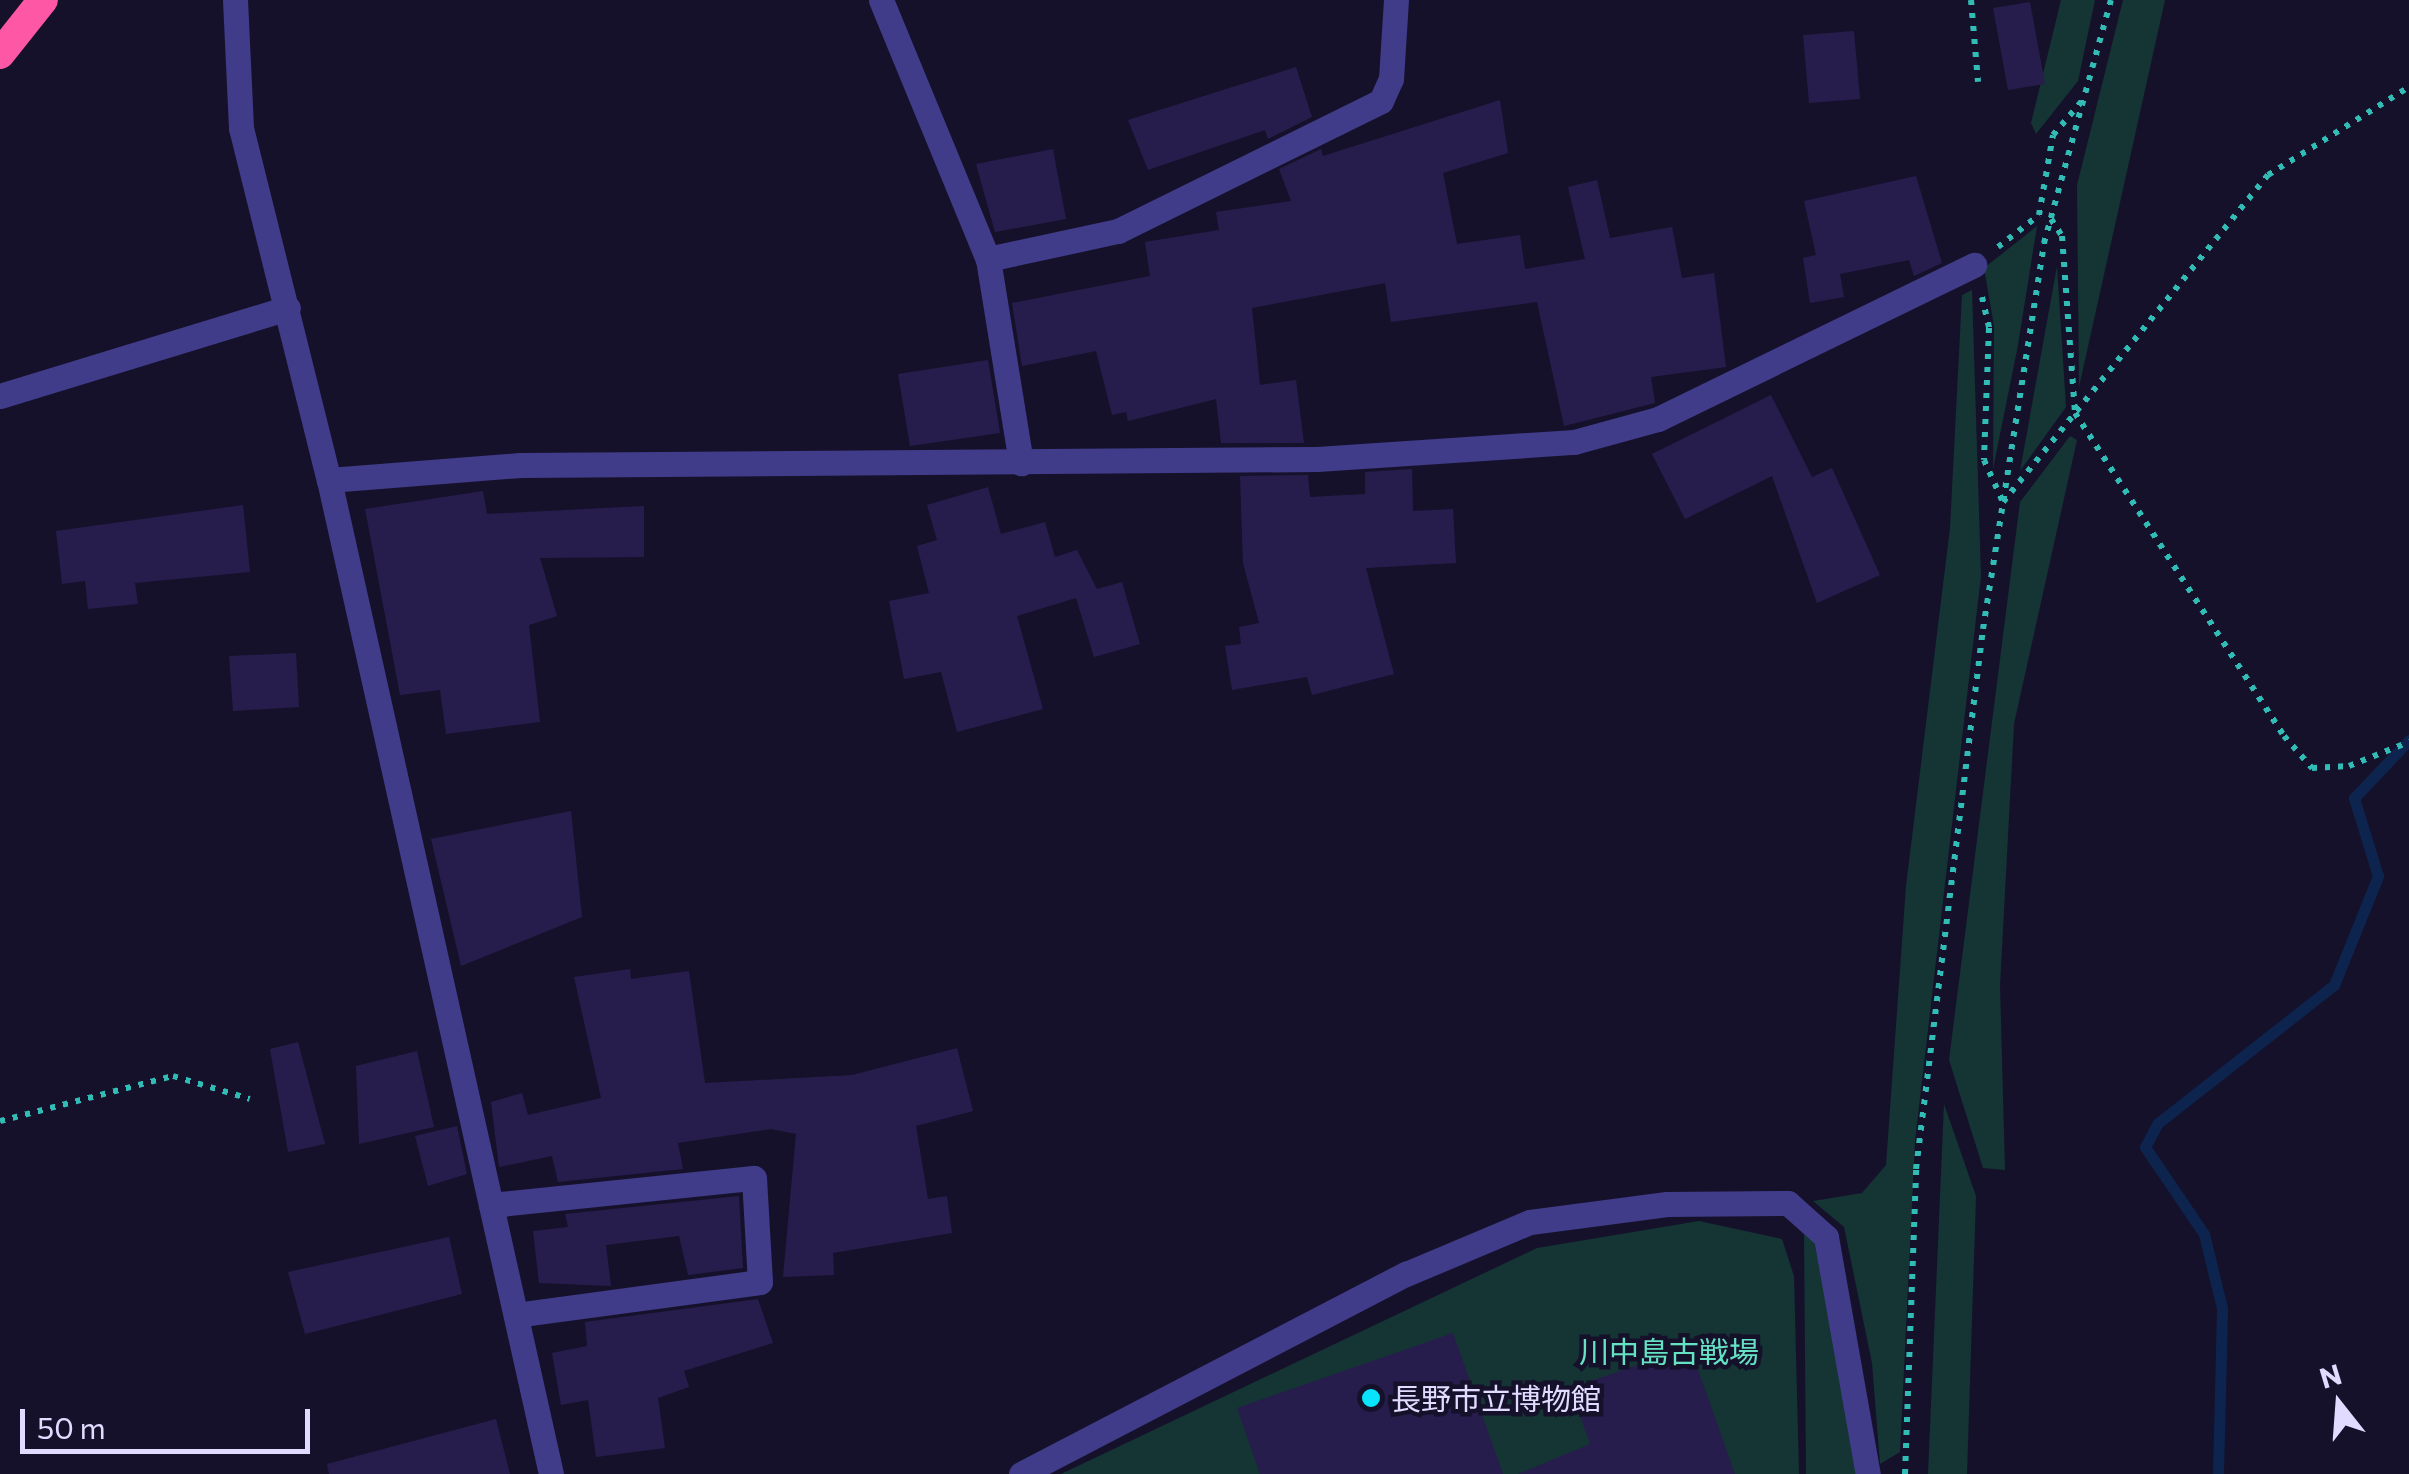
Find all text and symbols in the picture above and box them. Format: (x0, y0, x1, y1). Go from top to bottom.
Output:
park label: 川中島古戦場 (1579, 1333, 1759, 1369)
north arrow (2289, 1354, 2389, 1454)
text: N (2315, 1356, 2345, 1395)
place label: 長野市立博物館 (1391, 1380, 1601, 1416)
marker: 長野市立博物館 (1360, 1387, 1382, 1409)
scale bar (25, 1389, 315, 1451)
text: 50 m (37, 1408, 106, 1445)

